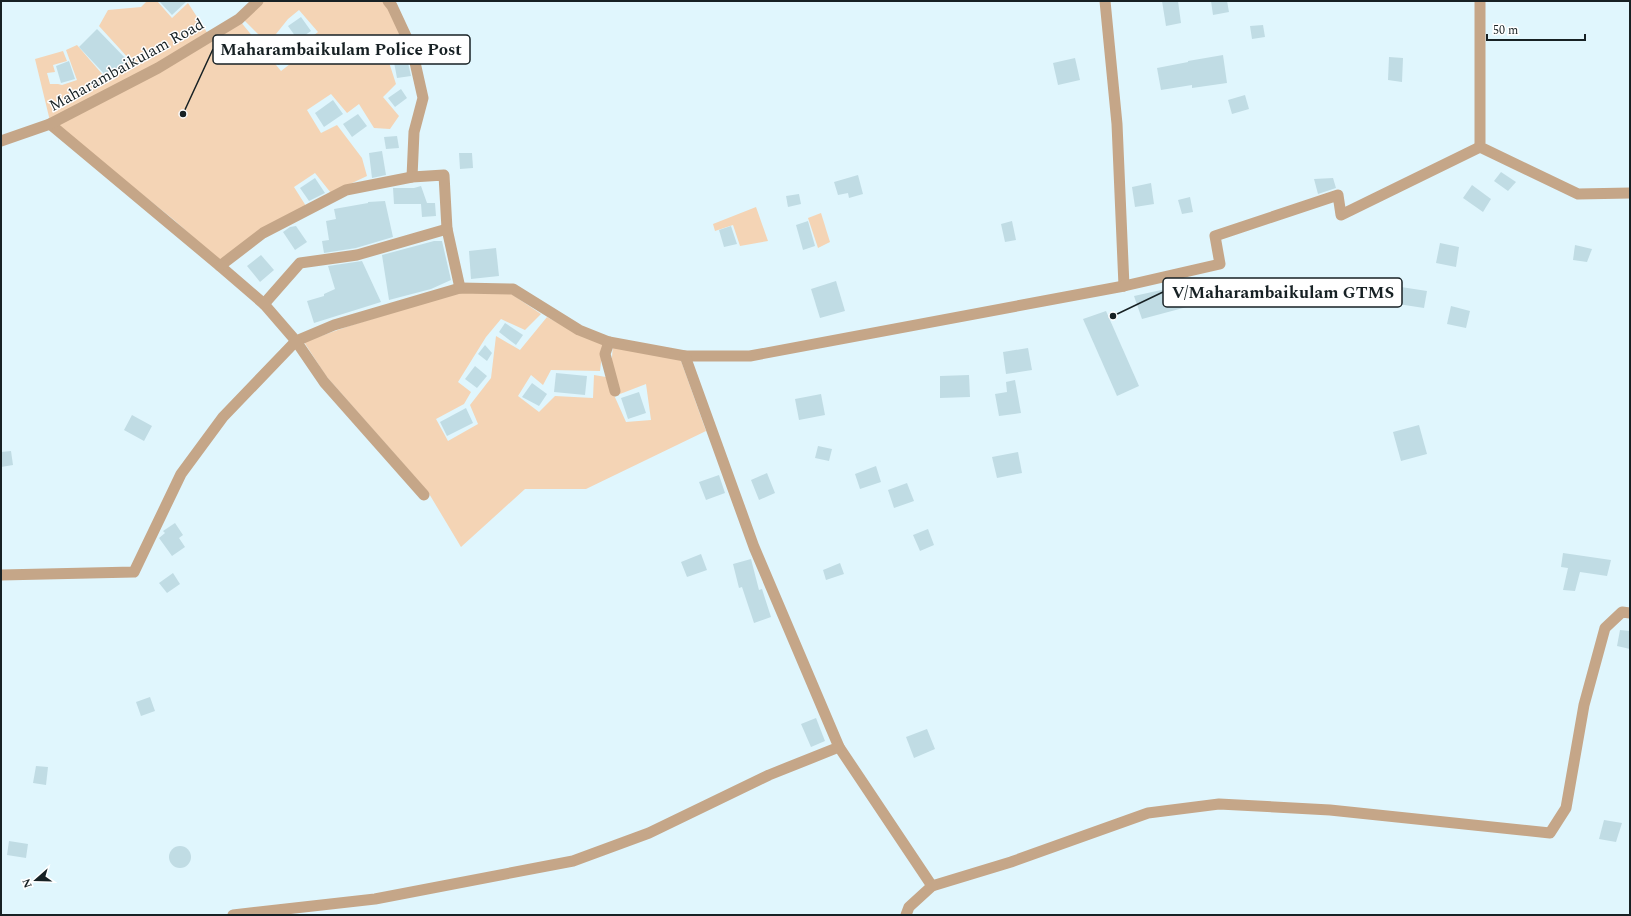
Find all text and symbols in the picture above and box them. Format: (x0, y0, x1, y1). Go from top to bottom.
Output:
street label: Maharambaikulam Road (45, 12, 208, 118)
scale bar (1487, 16, 1585, 42)
text: 50 m (1493, 21, 1518, 40)
callout: Maharambaikulam Police Post (213, 35, 470, 64)
text: Maharambaikulam Police Post (220, 37, 462, 63)
callout: V/Maharambaikulam GTMS (1163, 278, 1402, 307)
text: V/Maharambaikulam GTMS (1172, 280, 1394, 306)
north arrow (16, 860, 56, 900)
text: N (18, 876, 37, 890)

